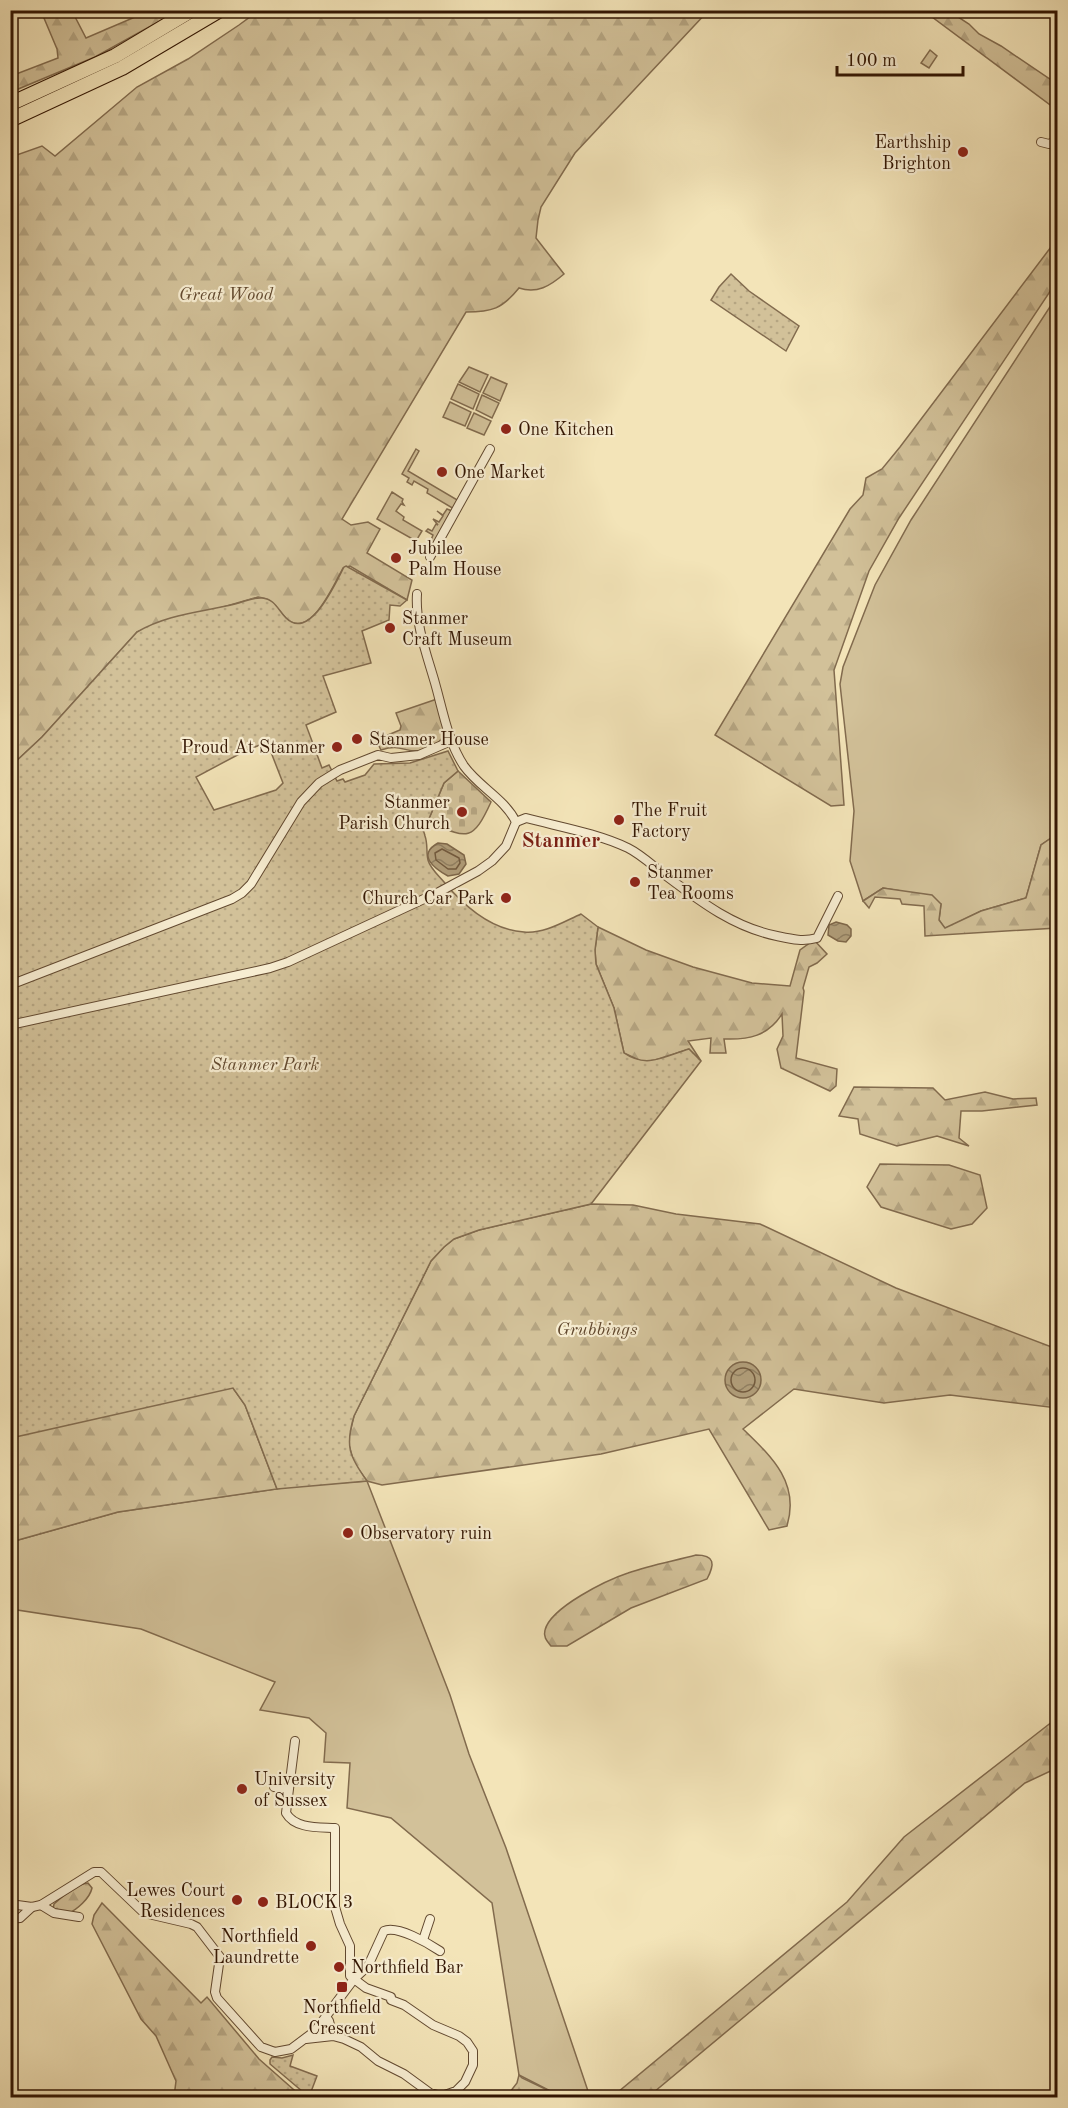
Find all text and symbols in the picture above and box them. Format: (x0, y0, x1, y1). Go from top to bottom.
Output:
scale bar (837, 39, 963, 77)
text: 100 m (846, 52, 897, 70)
place label: Earthship Brighton (874, 134, 951, 173)
marker: Earthship Brighton (956, 145, 970, 159)
park label: Great Wood (179, 286, 274, 304)
place label: One Kitchen (518, 421, 614, 439)
marker: One Kitchen (499, 422, 513, 436)
place label: One Market (454, 464, 545, 482)
marker: One Market (435, 465, 449, 479)
place label: Jubilee Palm House (408, 540, 501, 579)
marker: Jubilee Palm House (389, 551, 403, 565)
place label: Stanmer Craft Museum (402, 610, 512, 649)
marker: Stanmer Craft Museum (383, 621, 397, 635)
place label: Stanmer House (369, 731, 489, 749)
marker: Stanmer House (350, 732, 364, 746)
place label: Proud At Stanmer (181, 739, 326, 757)
marker: Proud At Stanmer (330, 740, 344, 754)
place label: Stanmer Parish Church (338, 794, 451, 833)
place label: The Fruit Factory (631, 802, 707, 841)
marker: Stanmer Parish Church (455, 805, 469, 819)
marker: The Fruit Factory (612, 813, 626, 827)
district label: Stanmer (522, 831, 600, 852)
place label: Stanmer Tea Rooms (647, 864, 734, 903)
marker: Stanmer Tea Rooms (628, 875, 642, 889)
place label: Church Car Park (362, 890, 494, 908)
marker: Church Car Park (499, 891, 513, 905)
park label: Stanmer Park (211, 1056, 320, 1074)
park label: Grubbings (556, 1321, 638, 1339)
place label: Observatory ruin (360, 1525, 492, 1543)
marker: Observatory ruin (341, 1526, 355, 1540)
place label: University of Sussex (254, 1771, 336, 1810)
marker: University of Sussex (235, 1782, 249, 1796)
place label: Lewes Court Residences (126, 1882, 225, 1921)
marker: Lewes Court Residences (230, 1893, 244, 1907)
place label: BLOCK 3 (275, 1894, 353, 1912)
marker: BLOCK 3 (256, 1895, 270, 1909)
place label: Northfield Laundrette (213, 1928, 299, 1967)
marker: Northfield Laundrette (304, 1939, 318, 1953)
place label: Northfield Bar (351, 1959, 464, 1977)
marker: Northfield Bar (332, 1960, 346, 1974)
marker: Northfield Crescent (335, 1980, 349, 1994)
place label: Northfield Crescent (303, 1999, 381, 2038)

